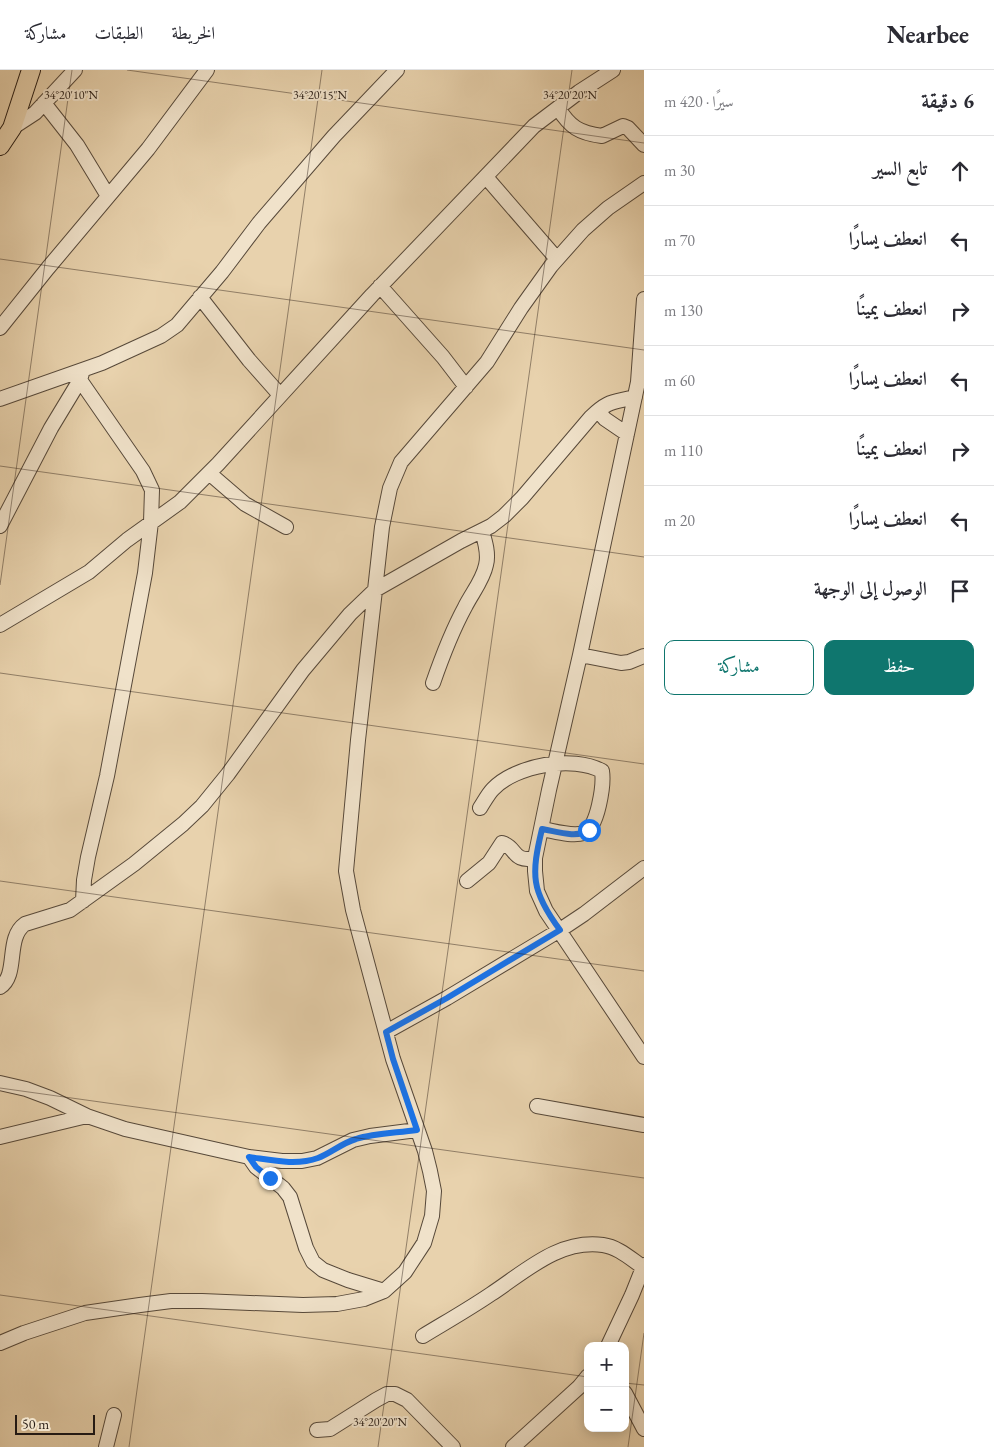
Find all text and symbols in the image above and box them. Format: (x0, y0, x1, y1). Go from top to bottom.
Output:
text: Nearbee (887, 19, 969, 50)
text: مشاركة (25, 21, 66, 44)
text: الطبقات (94, 21, 143, 44)
text: الخريطة (171, 21, 215, 44)
text: 34°20'10"N (44, 87, 98, 103)
text: 34°20'15"N (293, 87, 347, 103)
text: 34°20'20"N (543, 87, 597, 103)
text: 6 دقيقة (921, 87, 974, 114)
text: سيرًا · 420 m (664, 91, 734, 112)
text: تابع السير (873, 156, 927, 181)
icon: ahead (946, 157, 974, 185)
text: 30 m (664, 160, 695, 181)
text: انعطف يسارًا (849, 226, 927, 251)
icon: left (946, 227, 974, 255)
text: 70 m (664, 230, 695, 251)
text: انعطف يمينًا (856, 296, 927, 321)
icon: right (946, 297, 974, 325)
text: 130 m (664, 300, 703, 321)
text: انعطف يسارًا (849, 366, 927, 391)
icon: left (946, 367, 974, 395)
text: 60 m (664, 370, 695, 391)
text: انعطف يمينًا (856, 436, 927, 461)
icon: right (946, 437, 974, 465)
text: 110 m (664, 440, 703, 461)
text: انعطف يسارًا (849, 506, 927, 531)
icon: left (946, 507, 974, 535)
text: 20 m (664, 510, 695, 531)
text: الوصول إلى الوجهة (814, 576, 927, 601)
icon: arrive (946, 577, 974, 605)
button: مشاركة (664, 640, 814, 695)
button: حفظ (824, 640, 974, 695)
route start (578, 819, 601, 842)
route end (259, 1167, 282, 1190)
map controls (584, 1342, 629, 1432)
button: + (584, 1342, 629, 1387)
button: − (584, 1387, 629, 1432)
scale bar (15, 1412, 95, 1435)
text: 34°20'20"N (353, 1414, 407, 1430)
text: 50 m (22, 1415, 49, 1433)

